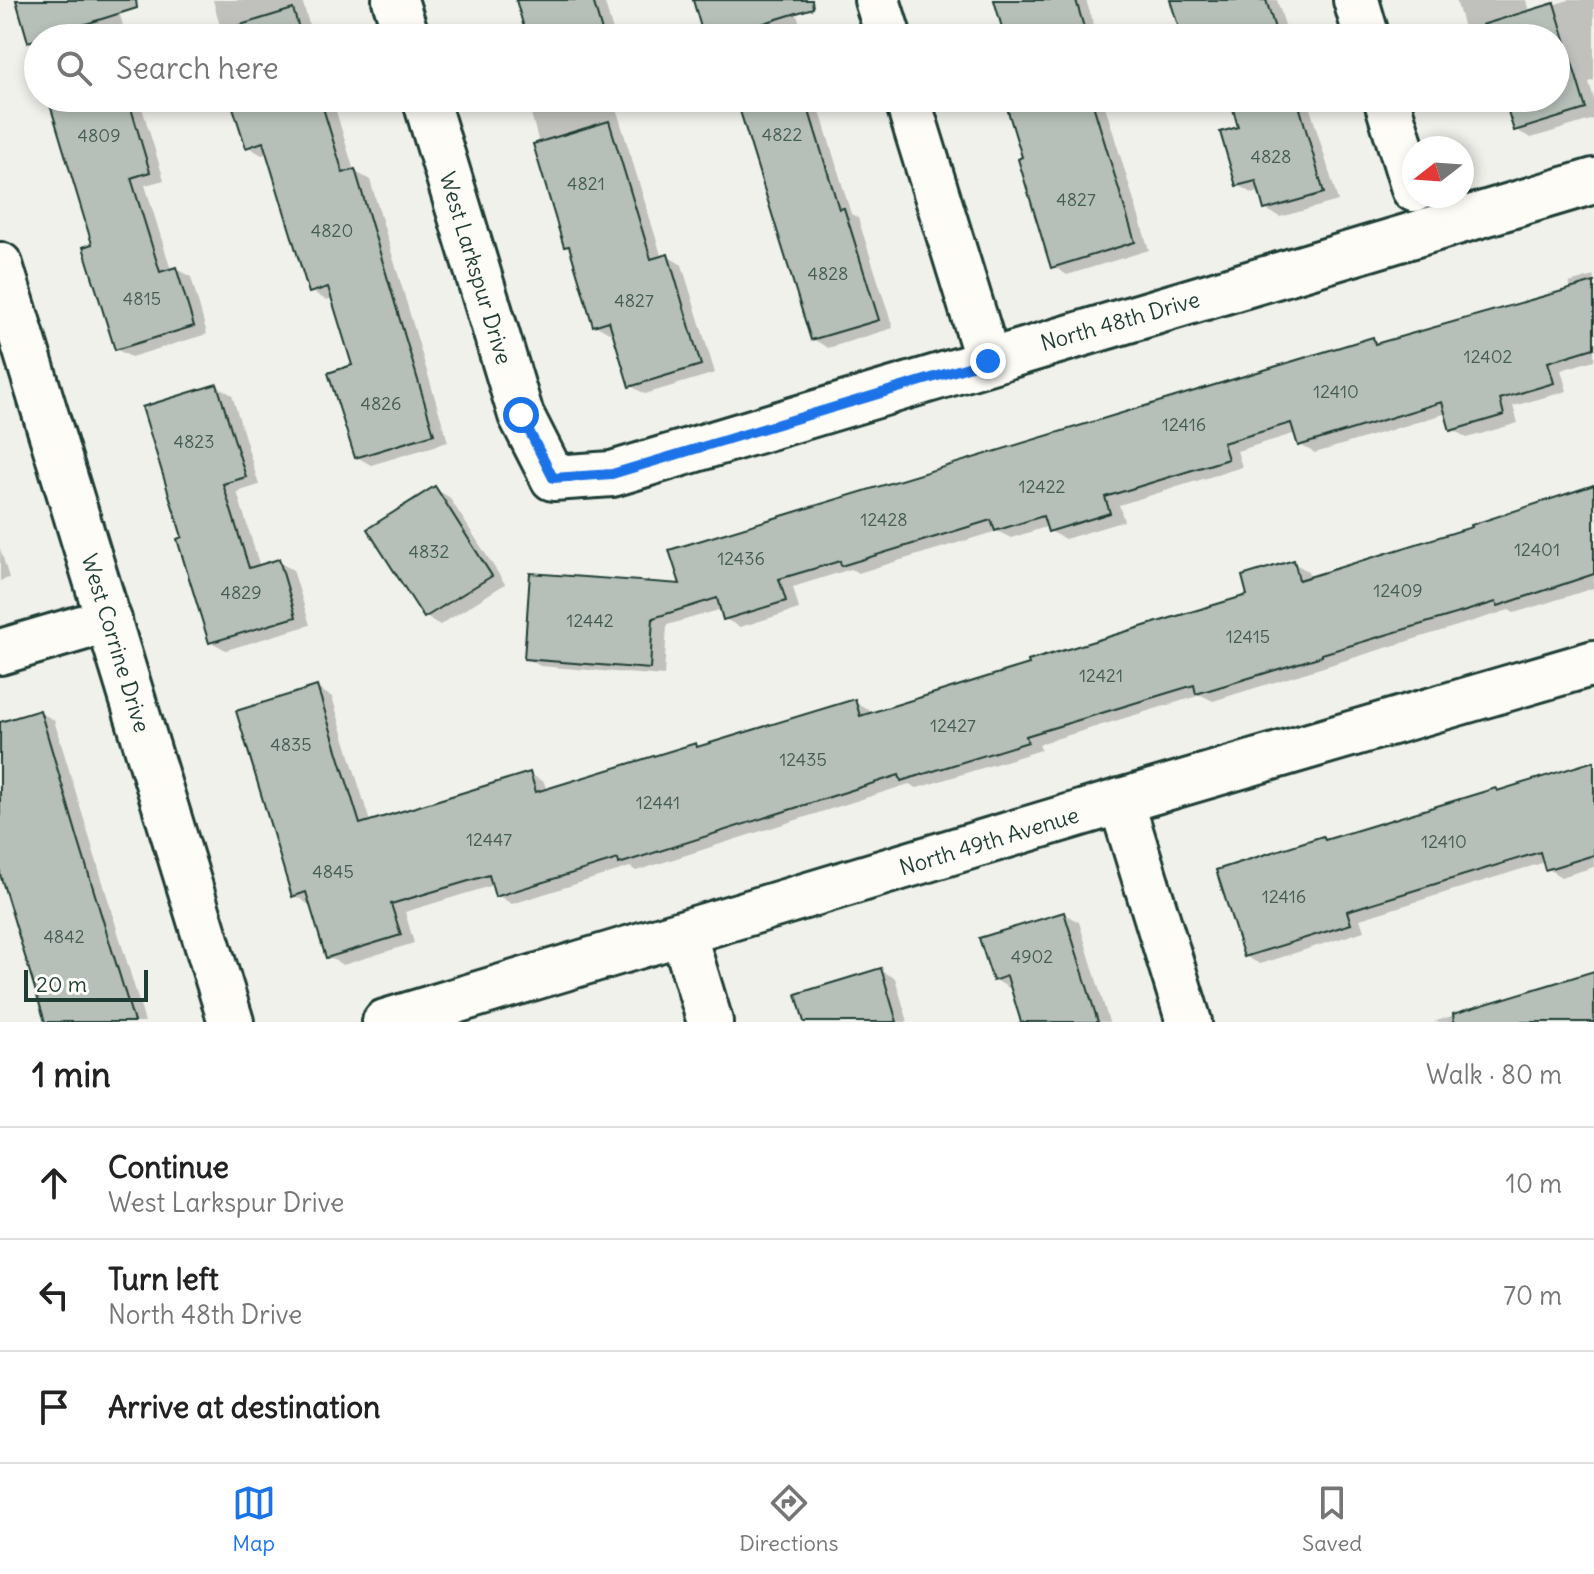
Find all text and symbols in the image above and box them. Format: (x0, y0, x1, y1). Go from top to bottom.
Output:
search box (24, 24, 1570, 112)
icon: search (52, 46, 96, 90)
text: Search here (116, 49, 279, 87)
house number: 4822 (762, 123, 802, 146)
house number: 4809 (78, 124, 120, 147)
north arrow (1402, 136, 1474, 208)
house number: 4828 (1250, 145, 1292, 168)
street label: West Larkspur Drive (433, 168, 519, 368)
house number: 4821 (567, 172, 605, 195)
house number: 4827 (1056, 188, 1096, 211)
house number: 4820 (311, 219, 353, 242)
house number: 4828 (807, 262, 849, 285)
street label: North 48th Drive (1037, 285, 1203, 357)
house number: 4815 (123, 287, 161, 310)
house number: 4827 (614, 289, 654, 312)
route end (970, 343, 1006, 379)
house number: 12402 (1464, 345, 1513, 368)
house number: 12410 (1313, 380, 1359, 403)
house number: 4826 (360, 392, 402, 415)
route start (503, 397, 539, 433)
house number: 12416 (1162, 413, 1206, 436)
house number: 4823 (174, 430, 214, 453)
house number: 12422 (1019, 475, 1066, 498)
house number: 12428 (860, 508, 908, 531)
house number: 12401 (1514, 538, 1560, 561)
house number: 4832 (409, 540, 450, 563)
house number: 12436 (717, 547, 765, 570)
street label: West Corrine Drive (76, 550, 156, 736)
house number: 12409 (1373, 579, 1423, 602)
house number: 4829 (221, 581, 262, 604)
house number: 12442 (566, 609, 614, 632)
house number: 12415 (1226, 625, 1270, 648)
house number: 12421 (1079, 664, 1123, 687)
house number: 12427 (930, 714, 976, 737)
house number: 4835 (270, 733, 312, 756)
house number: 12435 (779, 748, 827, 771)
house number: 12441 (636, 791, 680, 814)
street label: North 49th Avenue (896, 800, 1082, 882)
house number: 12447 (466, 828, 512, 851)
house number: 12410 (1421, 830, 1467, 853)
house number: 4845 (312, 860, 354, 883)
house number: 12416 (1262, 885, 1306, 908)
house number: 4842 (43, 925, 85, 948)
house number: 4902 (1011, 945, 1053, 968)
scale bar (24, 966, 148, 1002)
text: 20 m (36, 970, 87, 998)
text: 1 min (32, 1053, 111, 1096)
text: Walk · 80 m (1426, 1058, 1562, 1091)
text: Continue (108, 1148, 229, 1186)
icon: ahead (32, 1161, 76, 1205)
text: 10 m (1506, 1167, 1562, 1200)
text: West Larkspur Drive (108, 1186, 344, 1219)
text: Turn left (108, 1260, 219, 1298)
icon: left (32, 1273, 76, 1317)
text: 70 m (1503, 1279, 1562, 1312)
text: North 48th Drive (108, 1298, 302, 1331)
icon: arrive (32, 1385, 76, 1429)
text: Arrive at destination (108, 1388, 380, 1426)
tab: Map (232, 1481, 276, 1557)
tab: Directions (739, 1481, 839, 1557)
tab: Saved (1302, 1481, 1362, 1557)

